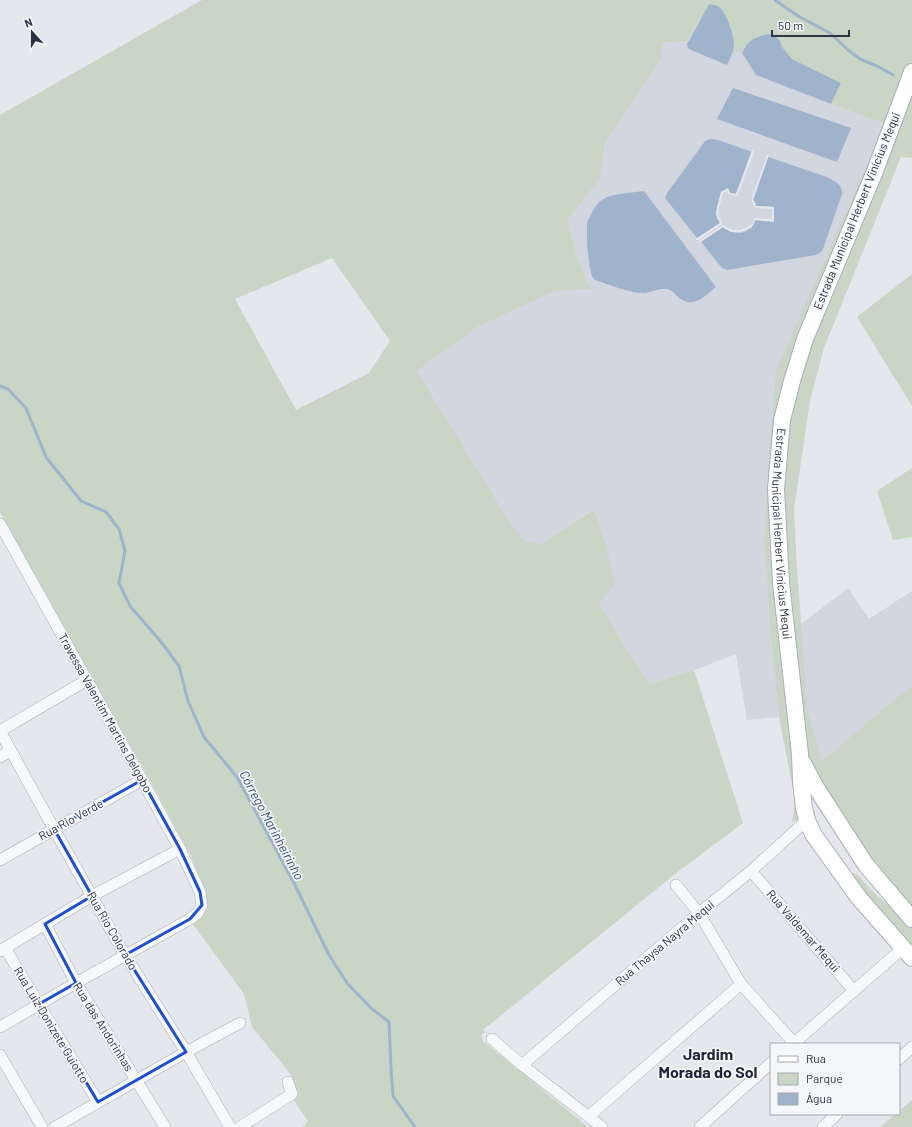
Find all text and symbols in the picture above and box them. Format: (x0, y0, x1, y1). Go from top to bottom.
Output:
north arrow (12, 12, 52, 52)
scale bar (772, 12, 849, 38)
text: N (22, 15, 34, 30)
text: 50 m (778, 18, 803, 32)
street label: Estrada Municipal Herbert Vinícius Mequi (810, 110, 902, 311)
street label: Estrada Municipal Herbert Vinícius Mequi (770, 428, 795, 640)
street label: Travessa Valentim Martins Delgobo (56, 630, 156, 795)
water label: Córrego Marinheirinho (236, 768, 308, 883)
street label: Rua Rio Verde (36, 796, 105, 843)
street label: Rua Valdemar Mequi (764, 886, 843, 974)
street label: Rua Rio Colorado (85, 889, 141, 972)
street label: Rua Thaysa Nayra Mequi (612, 897, 717, 988)
street label: Rua Luiz Donizete Guiotto (12, 964, 92, 1085)
street label: Rua das Andorinhas (71, 979, 137, 1074)
legend (770, 1043, 900, 1115)
district label: Jardim Morada do Sol (658, 1044, 758, 1081)
text: Rua (806, 1051, 826, 1065)
text: Parque (806, 1071, 843, 1085)
text: Água (806, 1091, 832, 1105)

